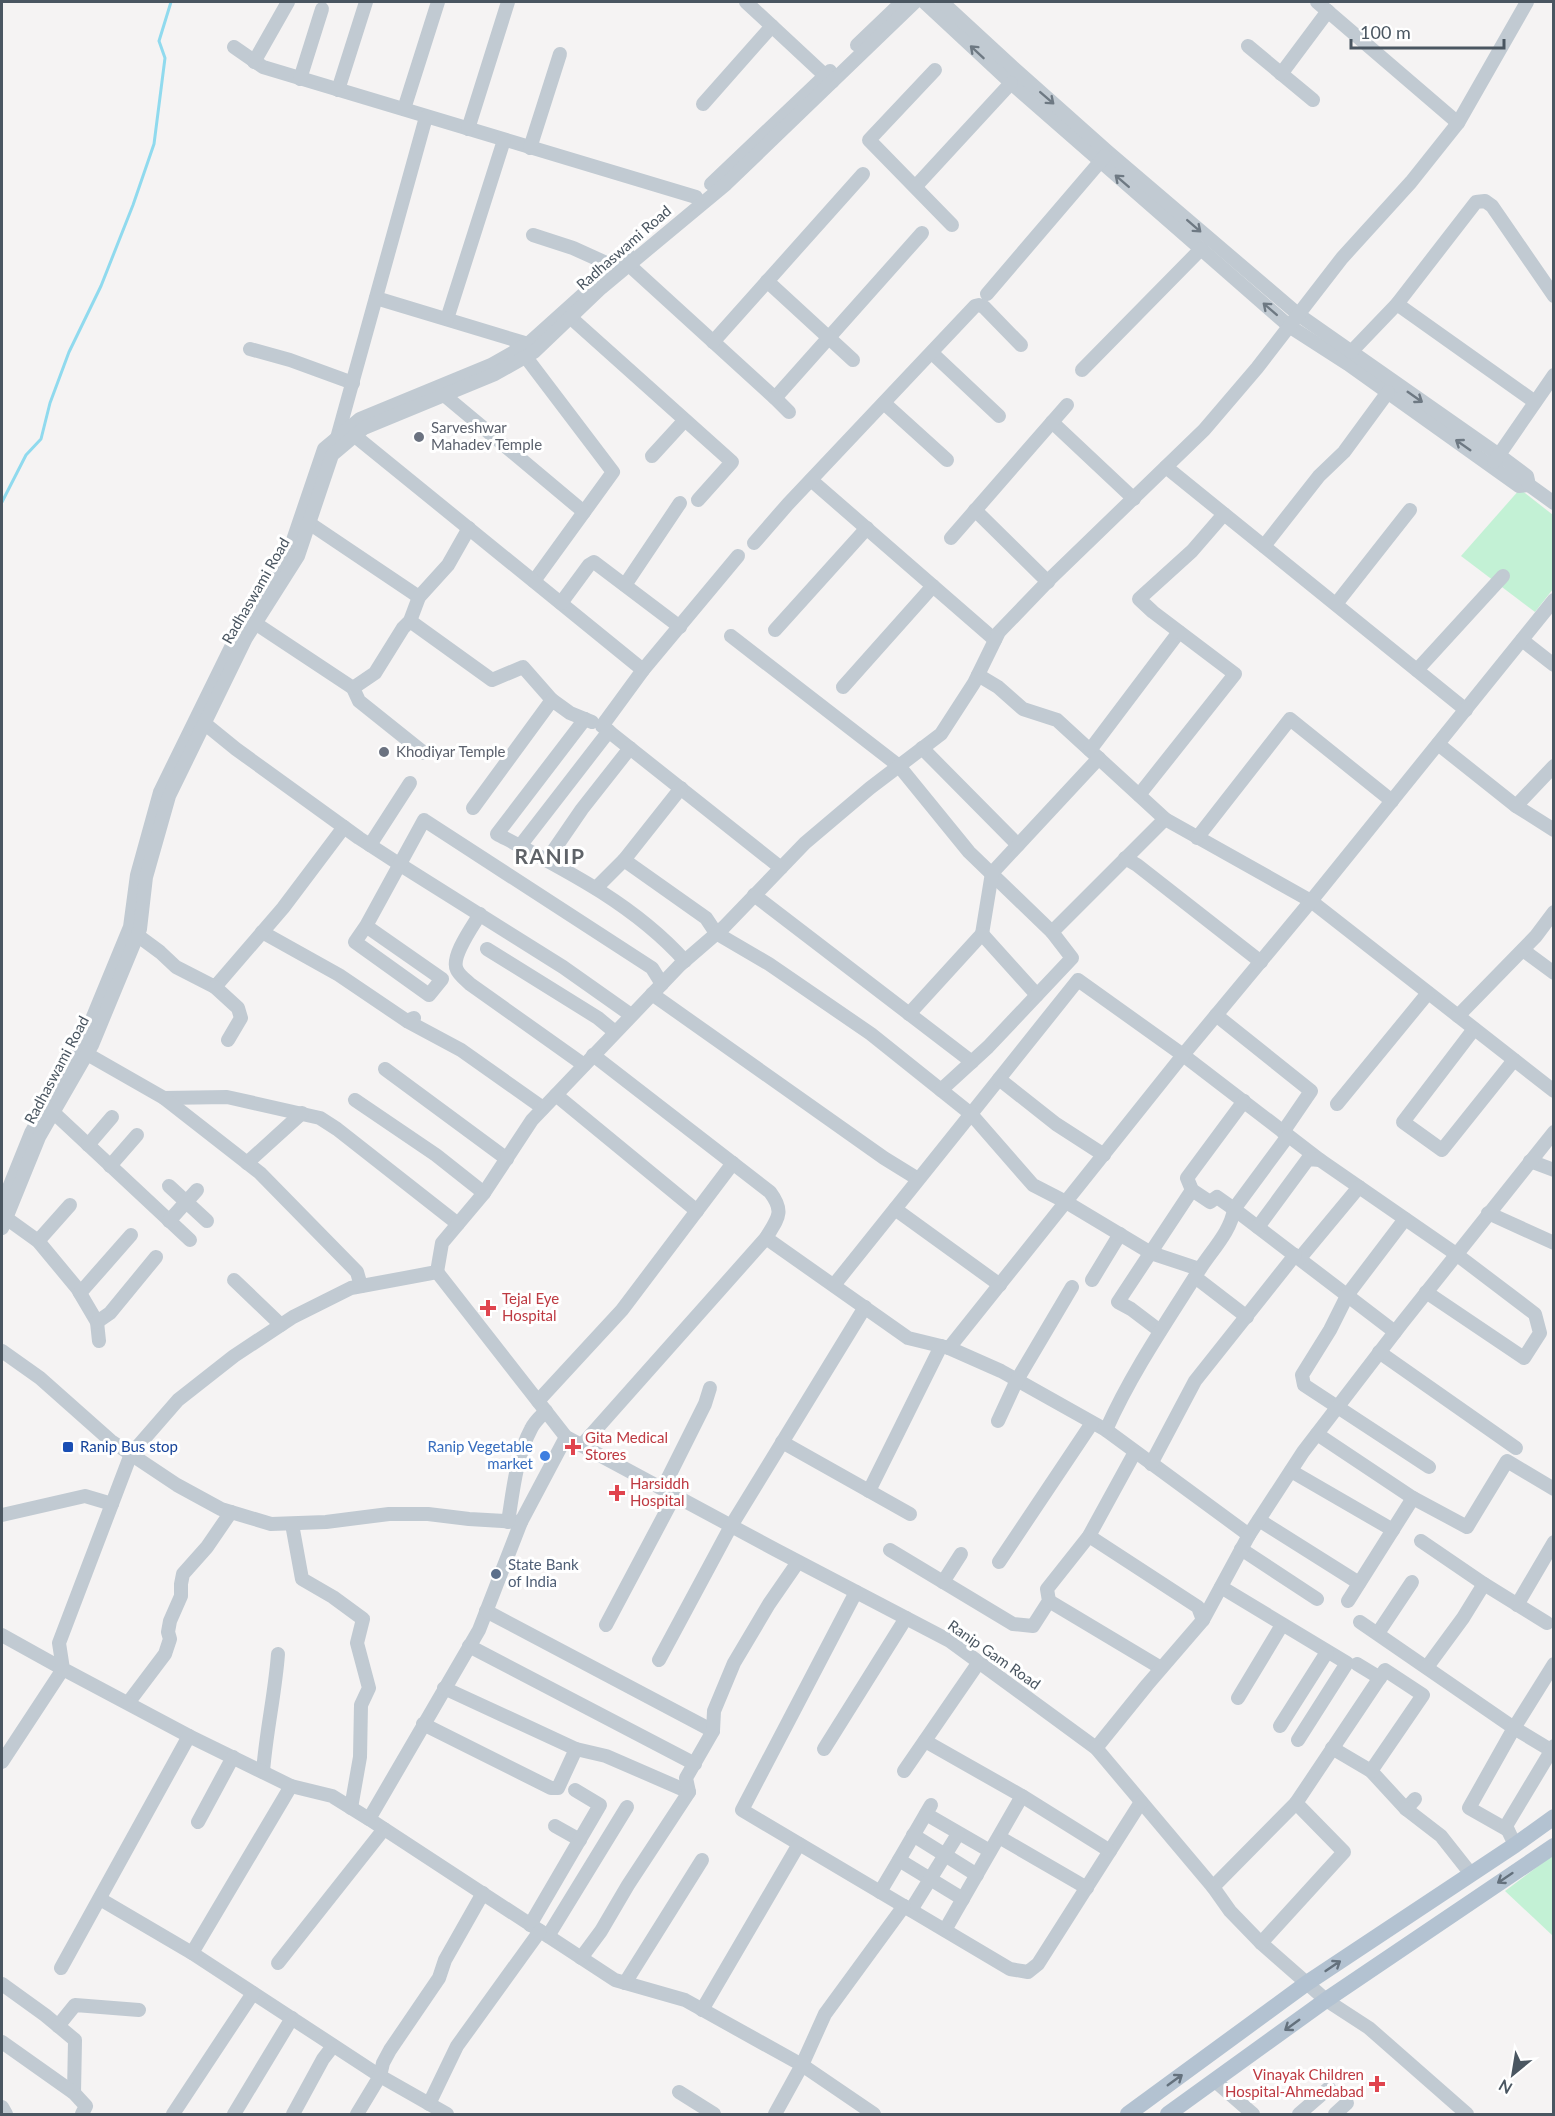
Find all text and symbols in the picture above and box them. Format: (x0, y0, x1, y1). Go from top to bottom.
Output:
scale bar (1351, 12, 1504, 50)
text: 100 m (1360, 21, 1411, 43)
one-way arrow (969, 44, 984, 59)
one-way arrow (1039, 91, 1054, 105)
one-way arrow (1115, 174, 1130, 188)
street label: Radhaswami Road (572, 201, 674, 293)
one-way arrow (1186, 219, 1201, 233)
one-way arrow (1262, 302, 1277, 316)
one-way arrow (1406, 391, 1422, 403)
place label: Sarveshwar Mahadev Temple (431, 418, 542, 453)
marker: Sarveshwar Mahadev Temple (412, 430, 426, 444)
one-way arrow (1455, 439, 1472, 451)
street label: Radhaswami Road (217, 534, 293, 647)
place label: Khodiyar Temple (396, 742, 506, 760)
marker: Khodiyar Temple (377, 745, 391, 759)
district label: RANIP (515, 843, 586, 868)
street label: Radhaswami Road (20, 1012, 92, 1127)
place label: Tejal Eye Hospital (502, 1289, 559, 1324)
marker: Tejal Eye Hospital (479, 1299, 497, 1317)
place label: Gita Medical Stores (585, 1428, 668, 1463)
place label: Ranip Bus stop (80, 1437, 178, 1455)
place label: Ranip Vegetable market (427, 1437, 534, 1472)
marker: Ranip Bus stop (61, 1440, 75, 1454)
marker: Gita Medical Stores (566, 1440, 580, 1454)
marker: Ranip Vegetable market (538, 1449, 552, 1463)
place label: Harsiddh Hospital (630, 1474, 689, 1509)
marker: Harsiddh Hospital (608, 1484, 626, 1502)
place label: State Bank of India (508, 1555, 579, 1590)
marker: State Bank of India (489, 1567, 503, 1581)
street label: Ranip Gam Road (945, 1616, 1044, 1693)
one-way arrow (1497, 1873, 1514, 1885)
one-way arrow (1325, 1959, 1342, 1972)
one-way arrow (1285, 2018, 1301, 2031)
north arrow (1483, 2044, 1543, 2104)
place label: Vinayak Children Hospital-Ahmedabad (1225, 2065, 1364, 2100)
one-way arrow (1167, 2074, 1183, 2086)
marker: Vinayak Children Hospital-Ahmedabad (1368, 2075, 1386, 2093)
text: N (1495, 2076, 1515, 2099)

